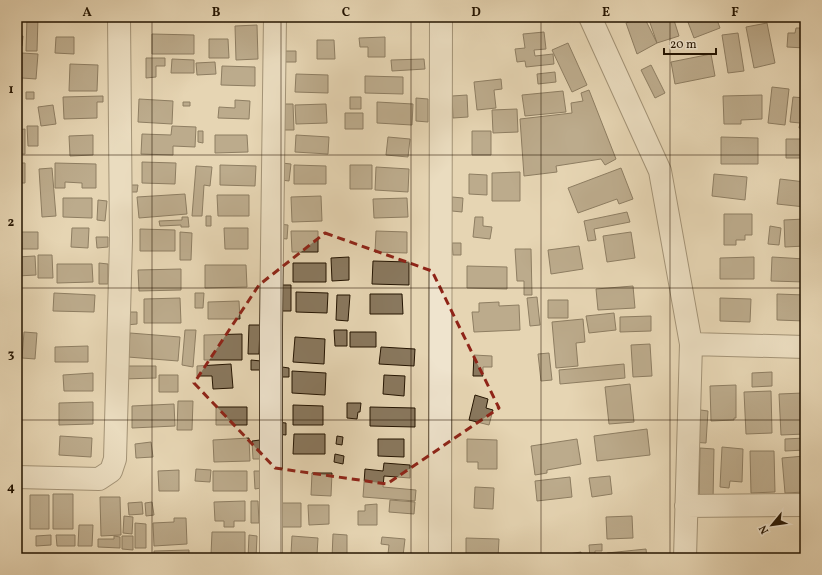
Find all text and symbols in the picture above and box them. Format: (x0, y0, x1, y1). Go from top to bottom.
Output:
text: A (82, 4, 92, 22)
text: B (212, 4, 221, 22)
text: C (342, 4, 350, 22)
text: D (471, 4, 481, 22)
text: E (602, 4, 610, 22)
text: F (731, 4, 739, 22)
scale bar (664, 30, 716, 56)
text: 20 m (670, 37, 697, 53)
text: 1 (8, 81, 14, 99)
text: 2 (8, 214, 15, 232)
text: 3 (8, 346, 15, 364)
text: 4 (7, 479, 15, 497)
north arrow (752, 505, 792, 545)
text: N (756, 522, 773, 536)

